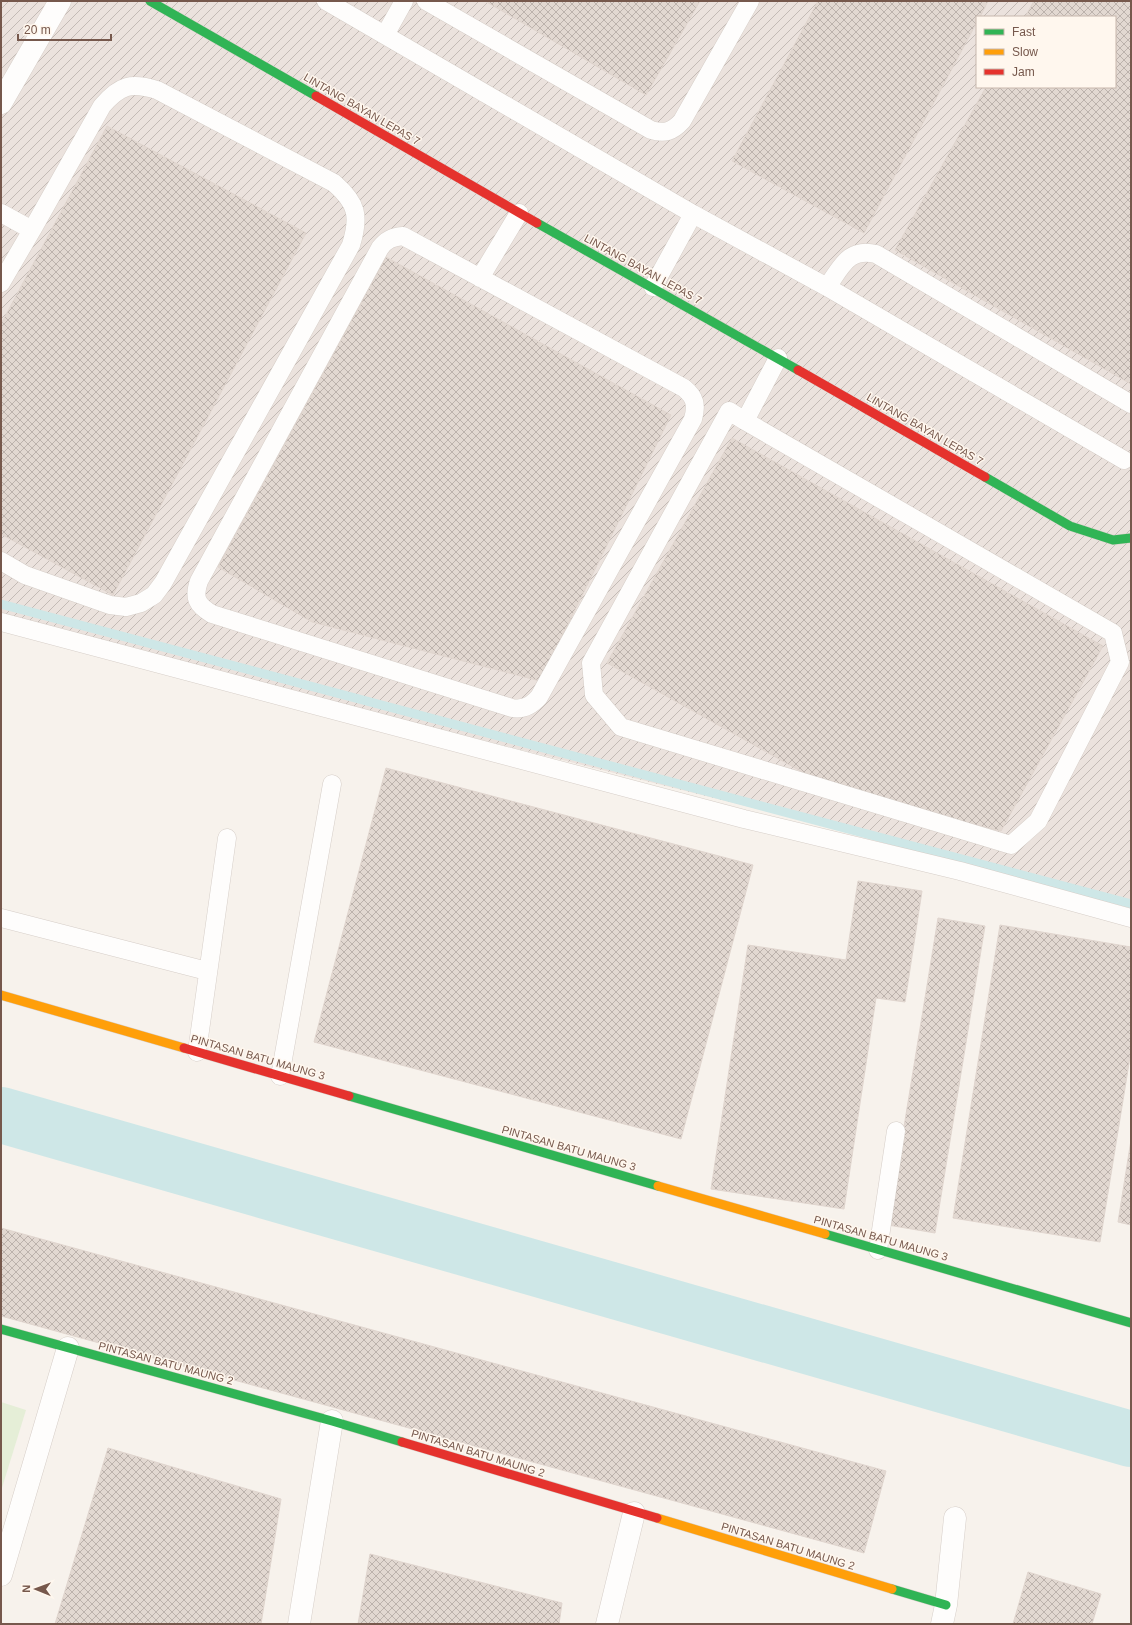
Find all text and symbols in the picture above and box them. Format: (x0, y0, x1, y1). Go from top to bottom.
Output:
scale bar (18, 16, 111, 42)
legend (976, 16, 1116, 88)
text: 20 m (24, 23, 51, 37)
text: Fast (1012, 25, 1036, 39)
text: Slow (1012, 45, 1038, 59)
text: Jam (1012, 65, 1035, 79)
street label: LINTANG BAYAN LEPAS 7 (302, 71, 422, 147)
street label: LINTANG BAYAN LEPAS 7 (582, 232, 704, 306)
street label: LINTANG BAYAN LEPAS 7 (865, 391, 985, 467)
street label: PINTASAN BATU MAUNG 3 (190, 1032, 326, 1082)
street label: PINTASAN BATU MAUNG 3 (501, 1123, 637, 1173)
street label: PINTASAN BATU MAUNG 3 (813, 1213, 949, 1263)
street label: PINTASAN BATU MAUNG 2 (97, 1339, 235, 1387)
street label: PINTASAN BATU MAUNG 2 (410, 1427, 546, 1479)
street label: PINTASAN BATU MAUNG 2 (720, 1520, 856, 1572)
north arrow (16, 1569, 56, 1609)
text: N (20, 1585, 32, 1593)

